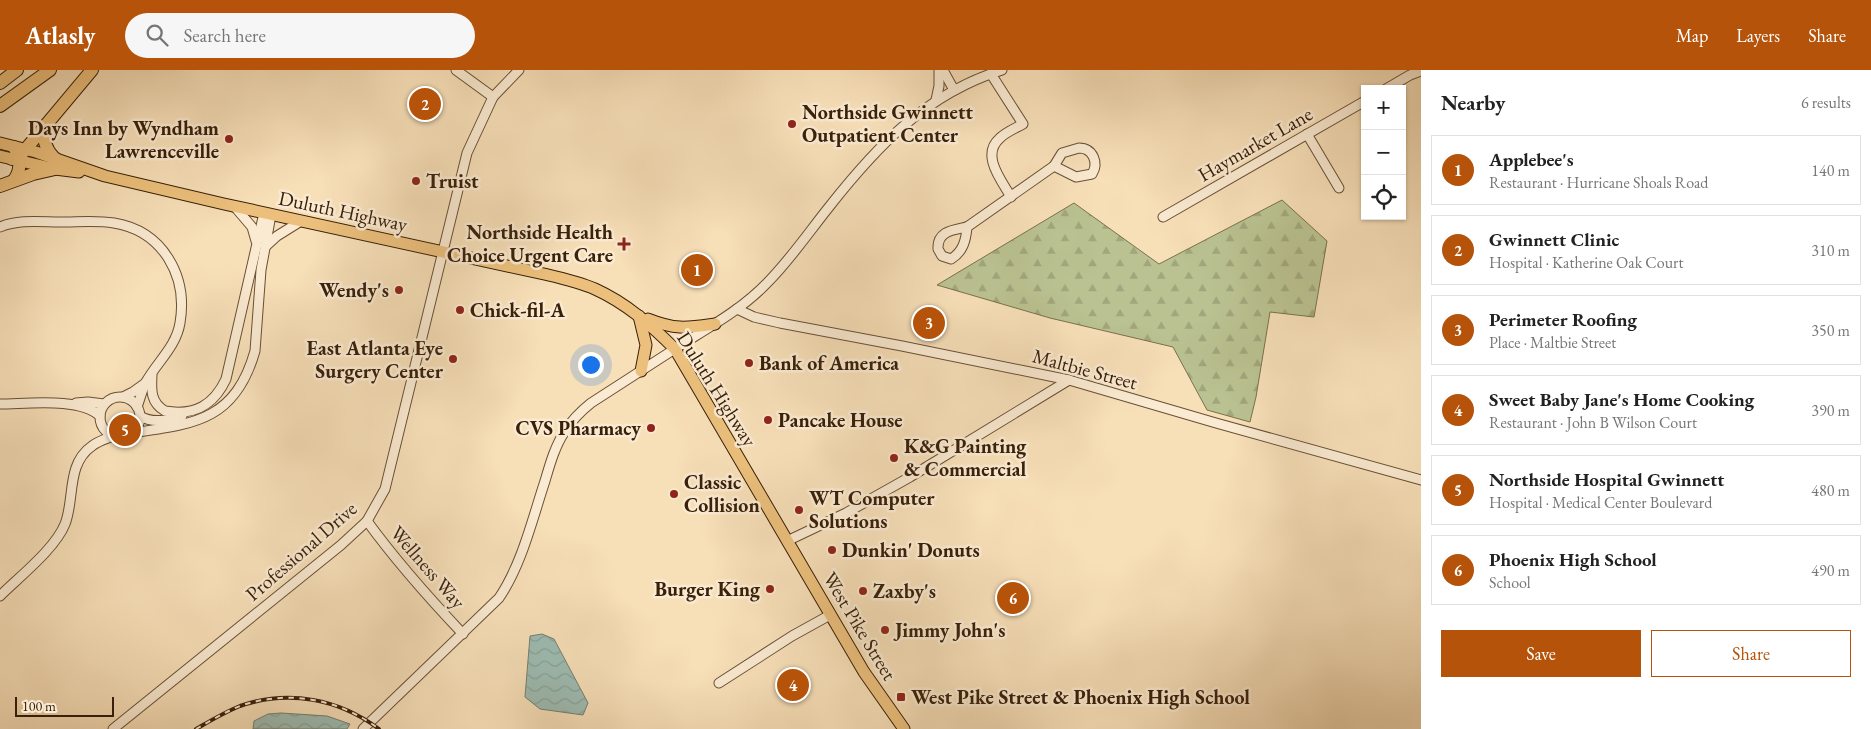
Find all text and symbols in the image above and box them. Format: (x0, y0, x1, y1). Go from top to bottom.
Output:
search box (125, 13, 475, 58)
text: Atlasly (25, 20, 95, 51)
icon: search (143, 21, 171, 49)
text: Search here (183, 23, 266, 48)
text: Map (1676, 24, 1708, 47)
text: Layers (1736, 24, 1780, 47)
text: Share (1808, 24, 1846, 47)
pin: 2 (409, 85, 441, 123)
map controls (1361, 85, 1406, 220)
button: + (1361, 85, 1406, 130)
text: Nearby (1441, 89, 1505, 116)
text: 6 results (1801, 92, 1851, 113)
place label: Northside Gwinnett Outpatient Center (802, 99, 973, 148)
street label: Haymarket Lane (1193, 101, 1317, 187)
place label: Days Inn by Wyndham Lawrenceville (28, 115, 219, 164)
marker: Northside Gwinnett Outpatient Center (786, 118, 798, 130)
button: − (1361, 130, 1406, 175)
marker: Days Inn by Wyndham Lawrenceville (223, 133, 235, 145)
text: Applebee's (1489, 147, 1574, 172)
text: 1 (1454, 160, 1462, 181)
text: 140 m (1811, 160, 1850, 181)
place label: Truist (426, 168, 479, 194)
text: Restaurant · Hurricane Shoals Road (1489, 172, 1708, 193)
marker: Truist (410, 175, 422, 187)
button: locate (1361, 175, 1406, 220)
street label: Duluth Highway (276, 185, 410, 237)
place label: Northside Health Choice Urgent Care (447, 219, 613, 268)
text: Gwinnett Clinic (1489, 227, 1619, 252)
marker: Northside Health Choice Urgent Care (617, 237, 631, 251)
text: 2 (1454, 240, 1462, 261)
text: 310 m (1811, 240, 1850, 261)
pin: 1 (681, 251, 713, 289)
text: Hospital · Katherine Oak Court (1489, 252, 1683, 273)
place label: Wendy's (319, 277, 389, 303)
marker: Wendy's (393, 284, 405, 296)
place label: Chick-fil-A (470, 297, 565, 323)
marker: Chick-fil-A (454, 304, 466, 316)
pin: 3 (913, 304, 945, 342)
text: Perimeter Roofing (1489, 307, 1637, 332)
text: 3 (1454, 320, 1462, 341)
text: 350 m (1811, 320, 1850, 341)
street label: Duluth Highway (671, 327, 763, 452)
text: Place · Maltbie Street (1489, 332, 1616, 353)
place label: East Atlanta Eye Surgery Center (307, 335, 444, 384)
street label: Maltbie Street (1030, 343, 1141, 396)
place label: Bank of America (759, 350, 899, 376)
your location (578, 352, 604, 378)
marker: East Atlanta Eye Surgery Center (447, 353, 459, 365)
marker: Bank of America (743, 357, 755, 369)
text: Sweet Baby Jane's Home Cooking (1489, 387, 1754, 412)
text: 4 (1454, 400, 1462, 421)
text: 390 m (1811, 400, 1850, 421)
place label: Pancake House (778, 407, 903, 433)
pin: 5 (109, 411, 141, 449)
text: Restaurant · John B Wilson Court (1489, 412, 1697, 433)
marker: Pancake House (762, 414, 774, 426)
place label: CVS Pharmacy (516, 415, 641, 441)
marker: CVS Pharmacy (645, 422, 657, 434)
place label: K&G Painting & Commercial (904, 433, 1027, 482)
marker: K&G Painting & Commercial (888, 452, 900, 464)
text: Northside Hospital Gwinnett (1489, 467, 1724, 492)
place label: Classic Collision (684, 469, 760, 518)
text: 5 (1454, 480, 1462, 501)
text: 480 m (1811, 480, 1850, 501)
place label: WT Computer Solutions (809, 485, 935, 534)
marker: Classic Collision (668, 488, 680, 500)
text: Hospital · Medical Center Boulevard (1489, 492, 1712, 513)
street label: Professional Drive (240, 495, 362, 606)
marker: WT Computer Solutions (793, 504, 805, 516)
street label: Wellness Way (385, 520, 471, 614)
place label: Dunkin' Donuts (842, 537, 980, 563)
marker: Dunkin' Donuts (826, 544, 838, 556)
text: Phoenix High School (1489, 547, 1657, 572)
text: 6 (1454, 560, 1462, 581)
text: 490 m (1811, 560, 1850, 581)
street label: West Pike Street (817, 567, 903, 686)
text: School (1489, 572, 1531, 593)
place label: Burger King (655, 576, 761, 602)
place label: Zaxby's (873, 578, 936, 604)
pin: 6 (997, 579, 1029, 617)
marker: Burger King (764, 583, 776, 595)
marker: Zaxby's (857, 585, 869, 597)
place label: Jimmy John's (893, 617, 1006, 643)
marker: Jimmy John's (879, 624, 891, 636)
button: Save (1441, 630, 1641, 677)
button: Share (1651, 630, 1851, 677)
pin: 4 (777, 666, 809, 704)
place label: West Pike Street & Phoenix High School (911, 684, 1250, 710)
marker: West Pike Street & Phoenix High School (895, 691, 907, 703)
scale bar (15, 694, 114, 717)
text: 100 m (22, 697, 56, 715)

